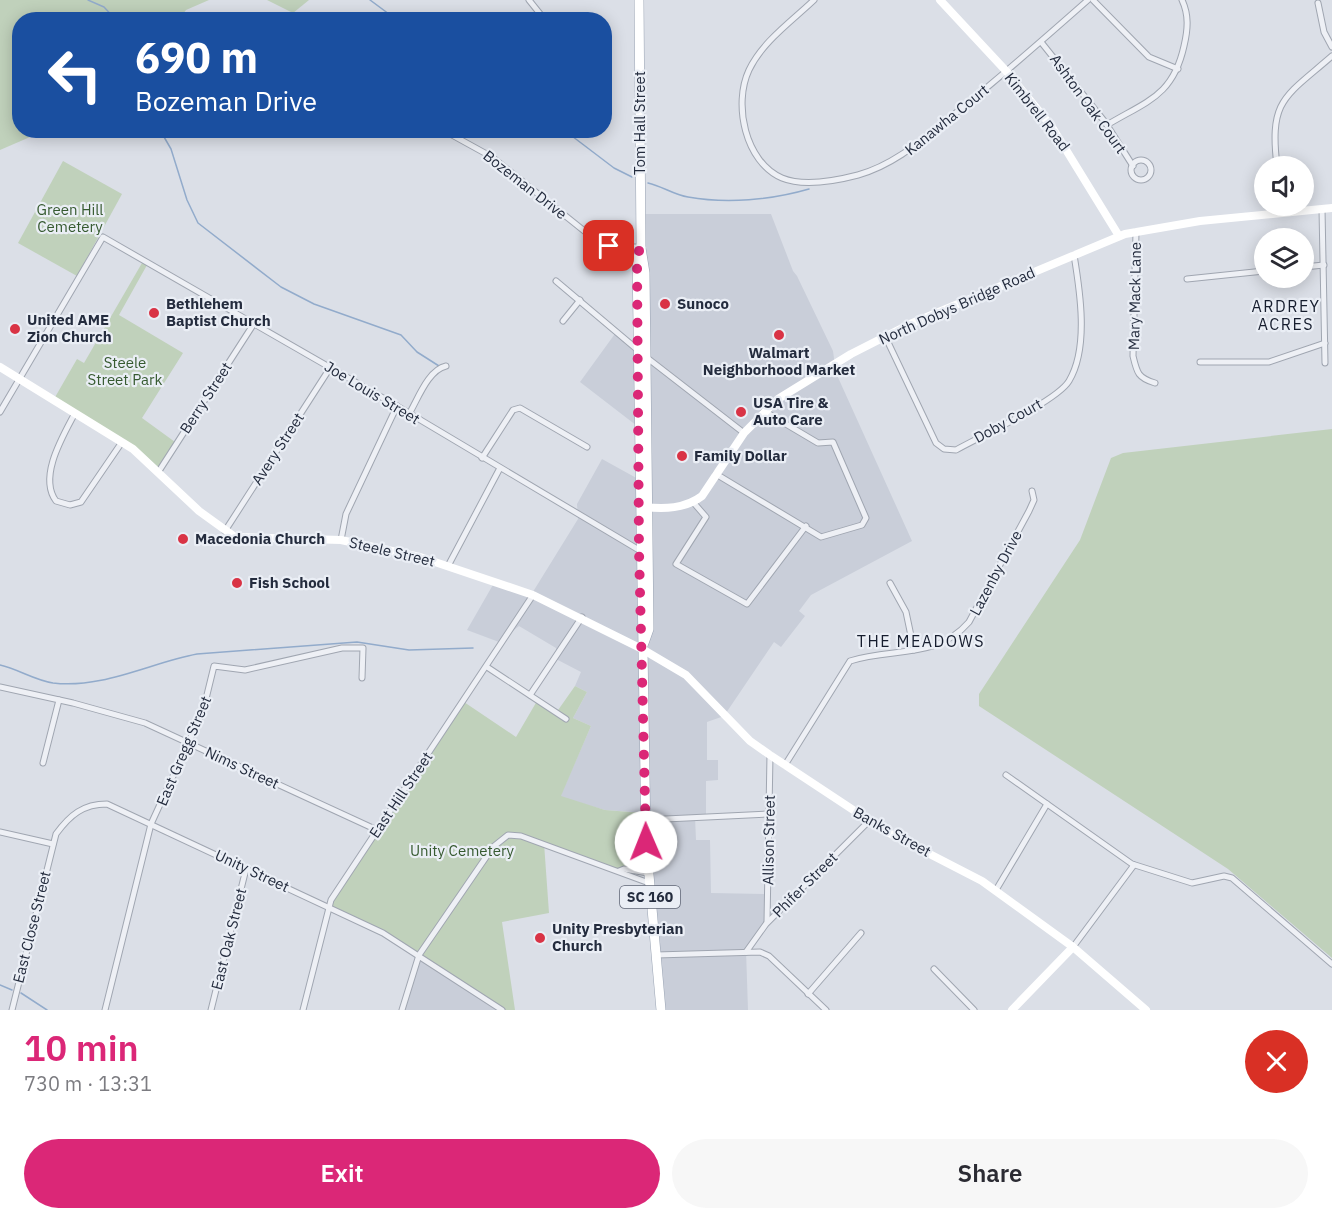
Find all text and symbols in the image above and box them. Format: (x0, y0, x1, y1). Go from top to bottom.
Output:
text: 690 m (135, 30, 258, 85)
icon: left (36, 36, 114, 114)
street label: Ashton Oak Court (1046, 50, 1131, 157)
street label: Kimbrell Road (1001, 68, 1074, 155)
street label: Tom Hall Street (630, 71, 649, 175)
street label: Kanawha Court (901, 80, 992, 159)
text: Bozeman Drive (135, 83, 317, 118)
street label: Bozeman Drive (480, 146, 571, 223)
map controls (1254, 156, 1314, 288)
button: sound (1254, 156, 1314, 216)
park label: Green Hill Cemetery (37, 200, 103, 236)
pin (583, 220, 634, 271)
button: layers (1254, 228, 1314, 288)
icon: arrive (592, 229, 625, 262)
street label: Mary Mack Lane (1124, 242, 1145, 350)
street label: North Dobys Bridge Road (876, 262, 1038, 349)
place label: Bethlehem Baptist Church (166, 294, 271, 330)
place label: Sunoco (677, 294, 729, 313)
district label: ARDREY ACRES (1252, 296, 1320, 334)
marker: Sunoco (658, 297, 672, 311)
marker: Bethlehem Baptist Church (147, 306, 161, 320)
place label: United AME Zion Church (27, 310, 112, 346)
marker: United AME Zion Church (8, 322, 22, 336)
marker: Walmart Neighborhood Market (772, 328, 786, 342)
place label: Walmart Neighborhood Market (703, 343, 855, 379)
park label: Steele Street Park (87, 353, 163, 389)
street label: Joe Louis Street (321, 357, 423, 428)
street label: Berry Street (175, 358, 236, 437)
place label: USA Tire & Auto Care (753, 393, 829, 429)
street label: Doby Court (970, 394, 1045, 447)
marker: USA Tire & Auto Care (734, 405, 748, 419)
street label: Avery Street (247, 409, 308, 489)
place label: Family Dollar (694, 446, 787, 465)
marker: Family Dollar (675, 449, 689, 463)
street label: Lazenby Drive (965, 527, 1026, 619)
place label: Macedonia Church (195, 529, 325, 548)
marker: Macedonia Church (176, 532, 190, 546)
street label: Steele Street (347, 532, 437, 571)
place label: Fish School (249, 573, 330, 592)
marker: Fish School (230, 576, 244, 590)
district label: THE MEADOWS (857, 631, 985, 651)
street label: East Gregg Street (152, 693, 215, 809)
street label: Nims Street (202, 742, 282, 793)
street label: East Hill Street (365, 748, 436, 841)
street label: Allison Street (758, 795, 779, 885)
street label: Banks Street (850, 802, 934, 861)
position arrow (614, 810, 678, 874)
park label: Unity Cemetery (410, 841, 515, 860)
street label: Unity Street (212, 845, 292, 896)
street label: Phifer Street (768, 848, 841, 921)
street label: East Close Street (8, 869, 55, 985)
street label: East Oak Street (207, 886, 250, 992)
road number: SC 160 (620, 886, 680, 908)
place label: Unity Presbyterian Church (552, 919, 684, 955)
marker: Unity Presbyterian Church (533, 931, 547, 945)
text: 10 min (24, 1024, 139, 1071)
button: close (1245, 1030, 1308, 1093)
text: 730 m · 13:31 (24, 1070, 152, 1097)
button: Exit (24, 1139, 660, 1208)
button: Share (672, 1139, 1308, 1208)

